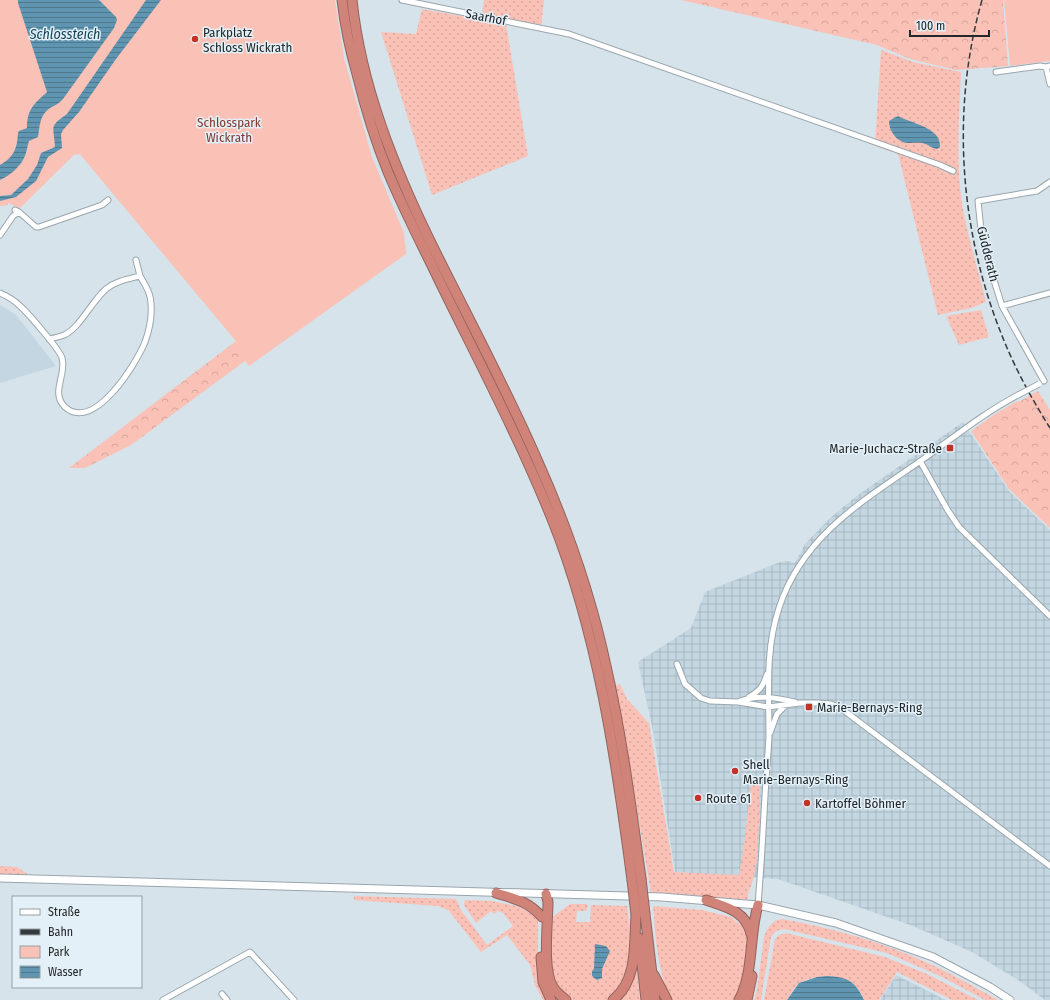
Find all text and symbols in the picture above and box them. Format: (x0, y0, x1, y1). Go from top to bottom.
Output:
street label: Saarhof (464, 6, 509, 28)
scale bar (910, 12, 989, 38)
text: 100 m (916, 19, 945, 33)
place label: Parkplatz Schloss Wickrath (203, 25, 292, 55)
water label: Schlossteich (29, 26, 100, 43)
marker: Parkplatz Schloss Wickrath (190, 34, 200, 44)
park label: Schlosspark Wickrath (197, 115, 262, 145)
street label: Güdderath (974, 225, 1002, 283)
place label: Marie-Juchacz-Straße (829, 441, 942, 456)
marker: Marie-Juchacz-Straße (945, 443, 955, 453)
place label: Marie-Bernays-Ring (817, 700, 923, 715)
marker: Marie-Bernays-Ring (804, 702, 814, 712)
place label: Shell Marie-Bernays-Ring (743, 757, 849, 787)
marker: Shell Marie-Bernays-Ring (730, 766, 740, 776)
place label: Route 61 (706, 791, 751, 806)
marker: Route 61 (693, 793, 703, 803)
place label: Kartoffel Böhmer (815, 796, 907, 811)
marker: Kartoffel Böhmer (802, 798, 812, 808)
legend (12, 896, 142, 988)
text: Straße (48, 905, 80, 919)
text: Bahn (48, 925, 73, 939)
text: Park (48, 945, 70, 959)
text: Wasser (48, 965, 83, 979)

